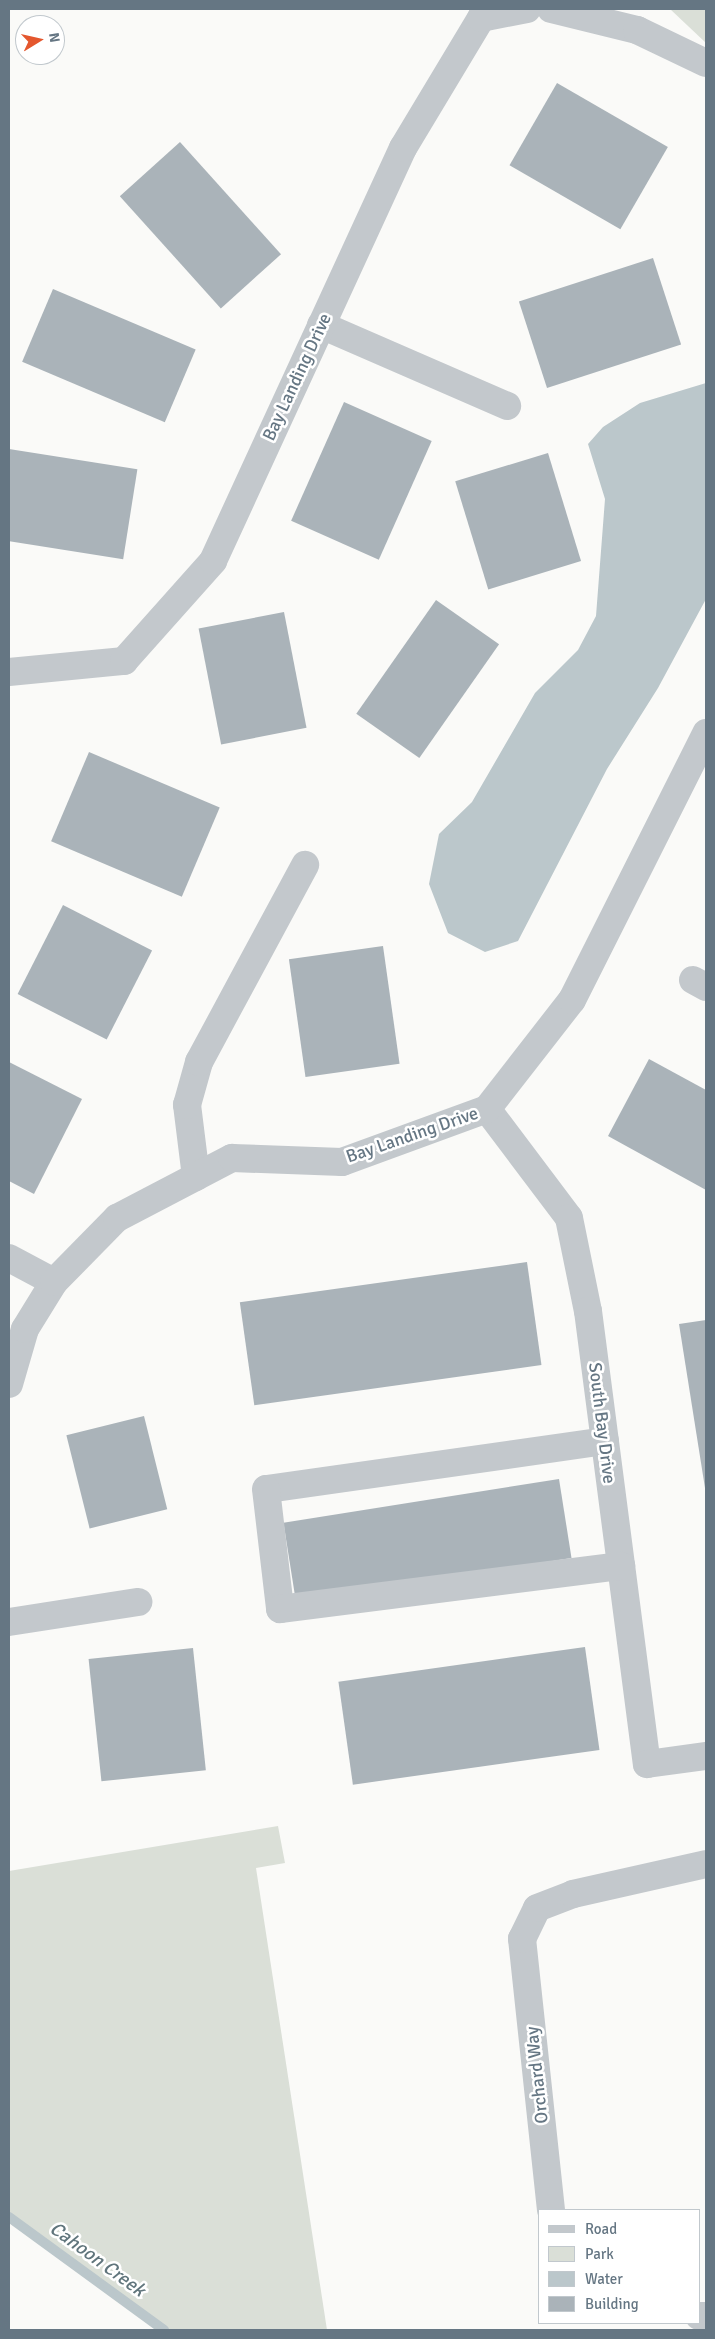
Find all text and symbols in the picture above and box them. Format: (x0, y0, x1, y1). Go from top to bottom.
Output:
north arrow (15, 15, 65, 65)
text: N (45, 32, 63, 44)
street label: Bay Landing Drive (258, 310, 336, 444)
street label: Bay Landing Drive (343, 1102, 481, 1168)
street label: South Bay Drive (584, 1361, 620, 1485)
street label: Orchard Way (521, 2025, 553, 2125)
legend (538, 2209, 700, 2324)
water label: Cahoon Creek (45, 2218, 149, 2302)
text: Road (585, 2220, 617, 2238)
text: Park (585, 2245, 614, 2263)
text: Water (585, 2270, 623, 2288)
text: Building (585, 2295, 639, 2313)

